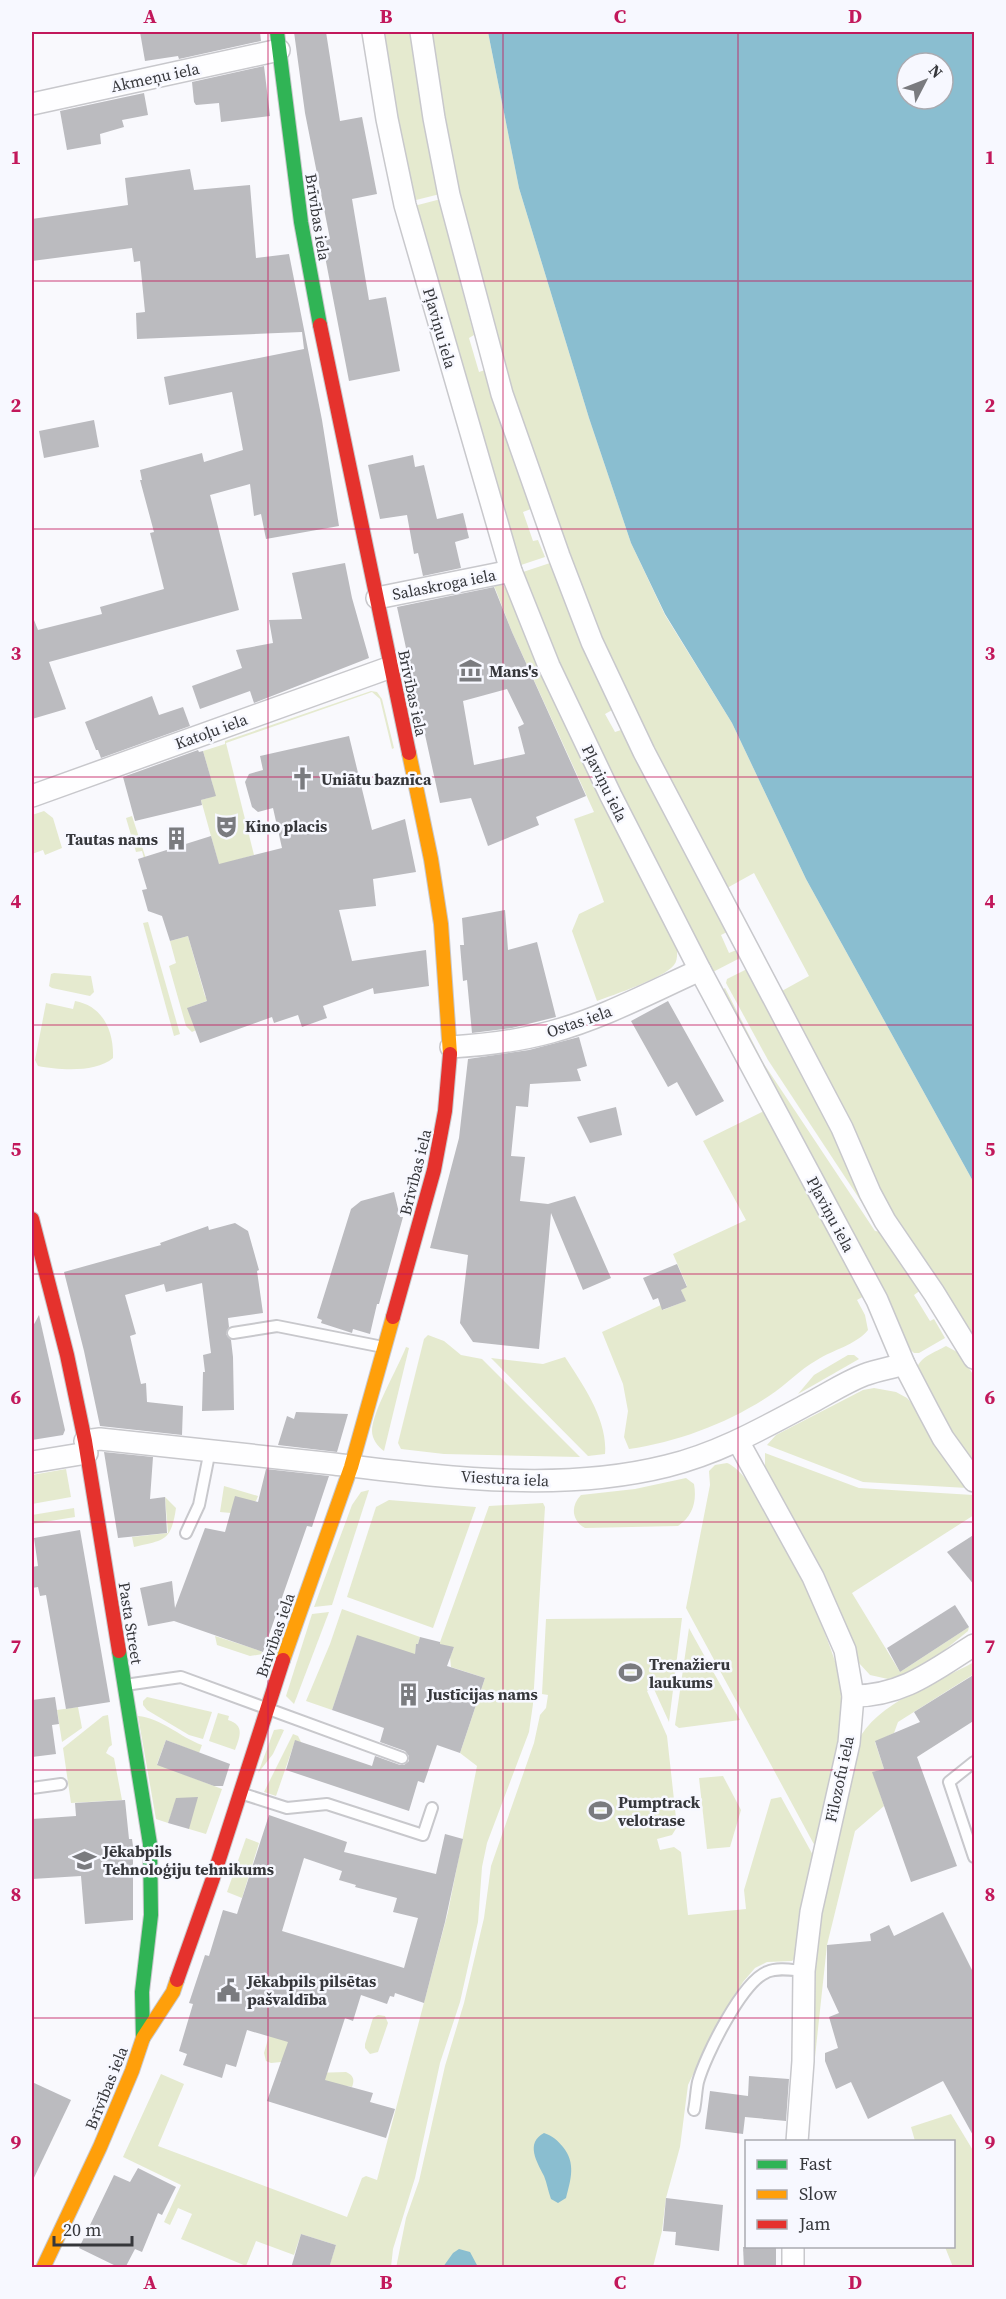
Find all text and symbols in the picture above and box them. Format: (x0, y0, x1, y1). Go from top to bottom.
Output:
text: A (143, 2, 157, 30)
text: B (379, 2, 393, 30)
text: C (614, 2, 626, 30)
text: D (848, 2, 862, 30)
north arrow (895, 51, 955, 111)
street label: Akmeņu iela (109, 57, 202, 97)
text: N (924, 59, 948, 83)
text: 1 (11, 143, 21, 171)
text: 1 (985, 143, 995, 171)
street label: Brīvības iela (300, 172, 336, 263)
street label: Pļaviņu iela (418, 285, 462, 372)
text: 2 (11, 391, 22, 419)
text: 2 (985, 391, 996, 419)
street label: Salaskroga iela (390, 563, 499, 605)
text: 3 (11, 639, 22, 667)
text: 3 (985, 639, 996, 667)
street label: Brīvības iela (393, 648, 433, 739)
museum icon: Mans's (458, 658, 484, 684)
place label: Mans's (489, 660, 538, 682)
street label: Katoļu iela (172, 707, 251, 754)
street label: Pļaviņu iela (577, 741, 633, 826)
church icon: Uniātu baznīca (290, 766, 316, 792)
place label: Uniātu baznīca (321, 768, 432, 790)
theatre icon: Kino placis (214, 813, 240, 839)
place label: Kino placis (245, 815, 327, 837)
building icon: Tautas nams (163, 826, 189, 852)
place label: Tautas nams (66, 828, 158, 850)
text: 4 (11, 887, 22, 915)
text: 4 (985, 887, 996, 915)
street label: Ostas iela (543, 999, 615, 1042)
street label: Brīvības iela (394, 1126, 437, 1217)
text: 5 (11, 1135, 22, 1163)
text: 5 (985, 1135, 996, 1163)
street label: Pļaviņu iela (802, 1172, 861, 1257)
text: 6 (11, 1383, 22, 1411)
text: 6 (985, 1383, 996, 1411)
street label: Viestura iela (460, 1465, 551, 1491)
street label: Pasta Street (114, 1580, 148, 1666)
street label: Brīvības iela (250, 1589, 300, 1680)
text: 7 (11, 1632, 22, 1660)
text: 7 (985, 1632, 996, 1660)
place label: Trenažieru laukums (649, 1653, 731, 1693)
sports icon: Trenažieru laukums (618, 1660, 644, 1686)
building icon: Justīcijas nams (396, 1681, 422, 1707)
place label: Justīcijas nams (426, 1683, 538, 1705)
street label: Filozofu iela (819, 1733, 859, 1824)
place label: Pumptrack velotrase (617, 1791, 701, 1831)
sports icon: Pumptrack velotrase (587, 1798, 613, 1824)
place label: Jēkabpils Tehnoloģiju tehnikums (102, 1840, 274, 1880)
school or university icon: Jēkabpils Tehnoloģiju tehnikums (72, 1847, 98, 1873)
text: 8 (11, 1880, 21, 1908)
text: 8 (985, 1880, 995, 1908)
place label: Jēkabpils pilsētas pašvaldība (246, 1970, 376, 2010)
public building icon: Jēkabpils pilsētas pašvaldība (216, 1977, 242, 2003)
street label: Brīvības iela (79, 2042, 133, 2133)
text: 9 (11, 2128, 22, 2156)
text: 9 (985, 2128, 996, 2156)
legend (745, 2140, 955, 2248)
text: Fast (799, 2151, 832, 2176)
text: Slow (799, 2181, 837, 2206)
scale bar (54, 2209, 132, 2247)
text: Jam (798, 2211, 831, 2236)
text: 20 m (63, 2217, 101, 2242)
text: A (143, 2268, 157, 2296)
text: B (379, 2268, 393, 2296)
text: C (614, 2268, 626, 2296)
text: D (848, 2268, 862, 2296)

